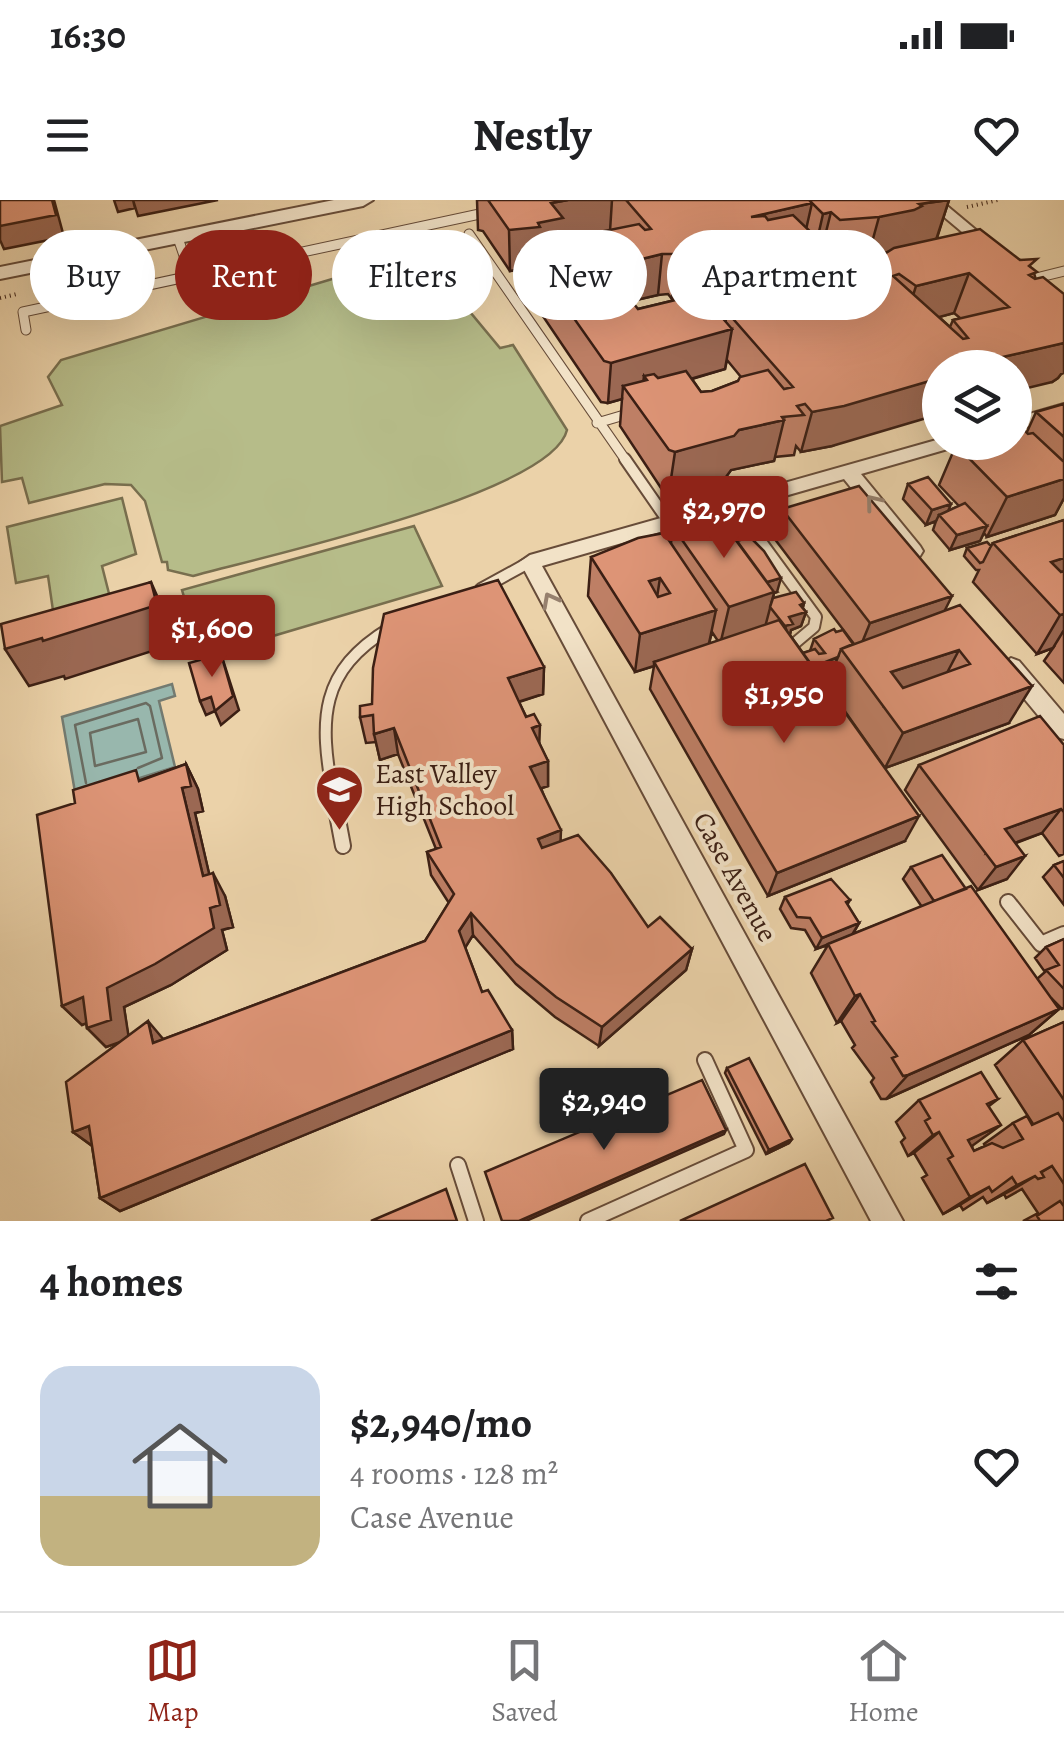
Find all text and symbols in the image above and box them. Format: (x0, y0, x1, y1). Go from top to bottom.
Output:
text: 16:30 (50, 9, 126, 61)
text: Nestly (473, 104, 591, 166)
icon: menu (40, 108, 95, 163)
icon: heart (969, 108, 1024, 163)
chip: Buy (30, 230, 155, 320)
chip: Rent (175, 230, 312, 320)
chip: Filters (332, 230, 493, 320)
chip: New (513, 230, 647, 320)
chip: Apartment (667, 230, 892, 320)
map controls (922, 350, 1032, 460)
button: layers (922, 350, 1032, 460)
pin: $2,970 (643, 476, 805, 561)
text: $2,970 (682, 486, 766, 530)
one-way arrow (867, 496, 885, 514)
one-way arrow (543, 592, 562, 611)
pin: $1,600 (131, 595, 293, 680)
text: $1,600 (171, 605, 253, 649)
pin: $1,950 (703, 661, 865, 746)
text: $1,950 (744, 671, 824, 715)
place label: East Valley High School (375, 755, 514, 825)
school or university icon: East Valley High School (314, 764, 366, 832)
street label: Case Avenue (684, 805, 786, 949)
pin: $2,940 (523, 1068, 685, 1153)
text: $2,940 (562, 1078, 646, 1122)
text: 4 homes (40, 1253, 183, 1310)
icon: filters (969, 1254, 1024, 1309)
text: $2,940/mo (350, 1394, 532, 1451)
icon: home (120, 1406, 240, 1526)
icon: heart (969, 1439, 1024, 1494)
text: 4 rooms · 128 m² (350, 1451, 558, 1495)
text: Case Avenue (350, 1495, 514, 1539)
tab: Map (145, 1633, 200, 1731)
tab: Saved (491, 1633, 558, 1731)
tab: Home (848, 1633, 919, 1731)

